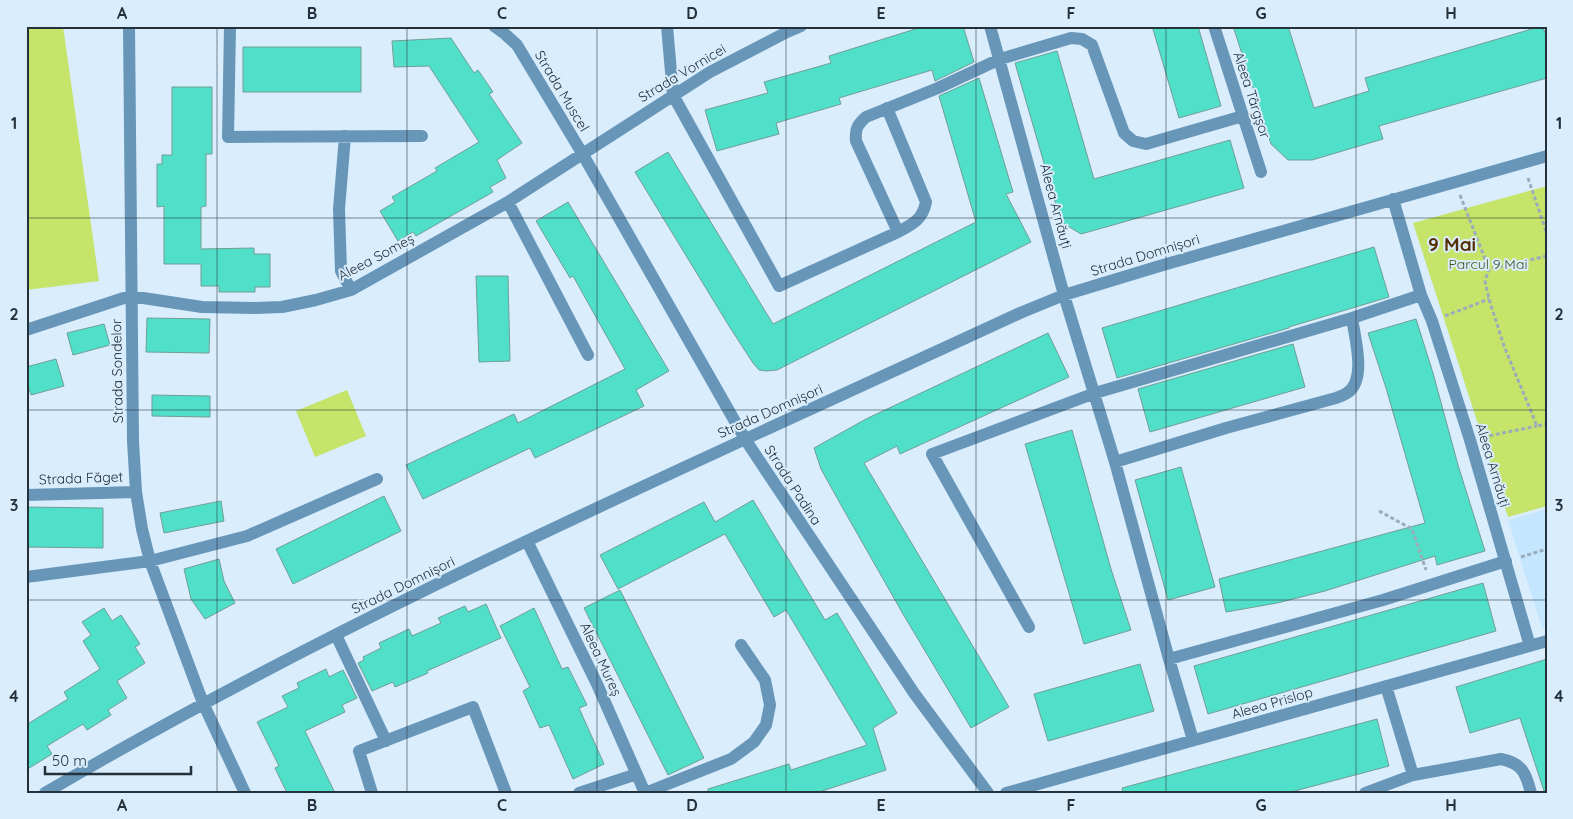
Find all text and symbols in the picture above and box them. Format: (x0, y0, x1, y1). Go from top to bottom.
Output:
text: A (117, 3, 128, 23)
text: B (307, 3, 317, 23)
text: C (497, 3, 507, 23)
text: D (686, 3, 698, 23)
text: E (876, 3, 886, 23)
text: F (1067, 3, 1076, 23)
text: G (1255, 3, 1267, 23)
text: H (1445, 3, 1457, 23)
street label: Strada Vornicei (635, 40, 729, 106)
street label: Strada Muscel (531, 47, 593, 135)
street label: Aleea Târgșor (1230, 49, 1275, 141)
text: 1 (11, 113, 17, 133)
text: 1 (1556, 113, 1562, 133)
street label: Aleea Arnăuți (1036, 162, 1076, 250)
street label: Aleea Someș (335, 229, 417, 285)
street label: Strada Domnișori (1088, 230, 1202, 280)
district label: 9 Mai (1428, 232, 1476, 256)
park label: Parcul 9 Mai (1449, 255, 1527, 273)
text: 2 (9, 304, 19, 324)
text: 2 (1554, 304, 1564, 324)
street label: Strada Sondelor (107, 318, 127, 424)
street label: Strada Domnișori (715, 380, 825, 442)
street label: Aleea Arnăuți (1472, 421, 1514, 509)
street label: Strada Padina (760, 442, 826, 528)
street label: Strada Făget (39, 468, 124, 488)
text: 3 (10, 495, 18, 515)
text: 3 (1555, 495, 1563, 515)
street label: Strada Domnișori (348, 552, 458, 618)
street label: Aleea Mureș (576, 619, 626, 699)
street label: Aleea Prislop (1229, 683, 1315, 723)
text: 4 (9, 686, 19, 706)
text: 4 (1554, 686, 1564, 706)
scale bar (45, 744, 191, 776)
text: 50 m (52, 751, 87, 770)
text: A (117, 795, 128, 815)
text: B (307, 795, 317, 815)
text: C (497, 795, 507, 815)
text: D (686, 795, 698, 815)
text: E (876, 795, 886, 815)
text: F (1067, 795, 1076, 815)
text: G (1255, 795, 1267, 815)
text: H (1445, 795, 1457, 815)

